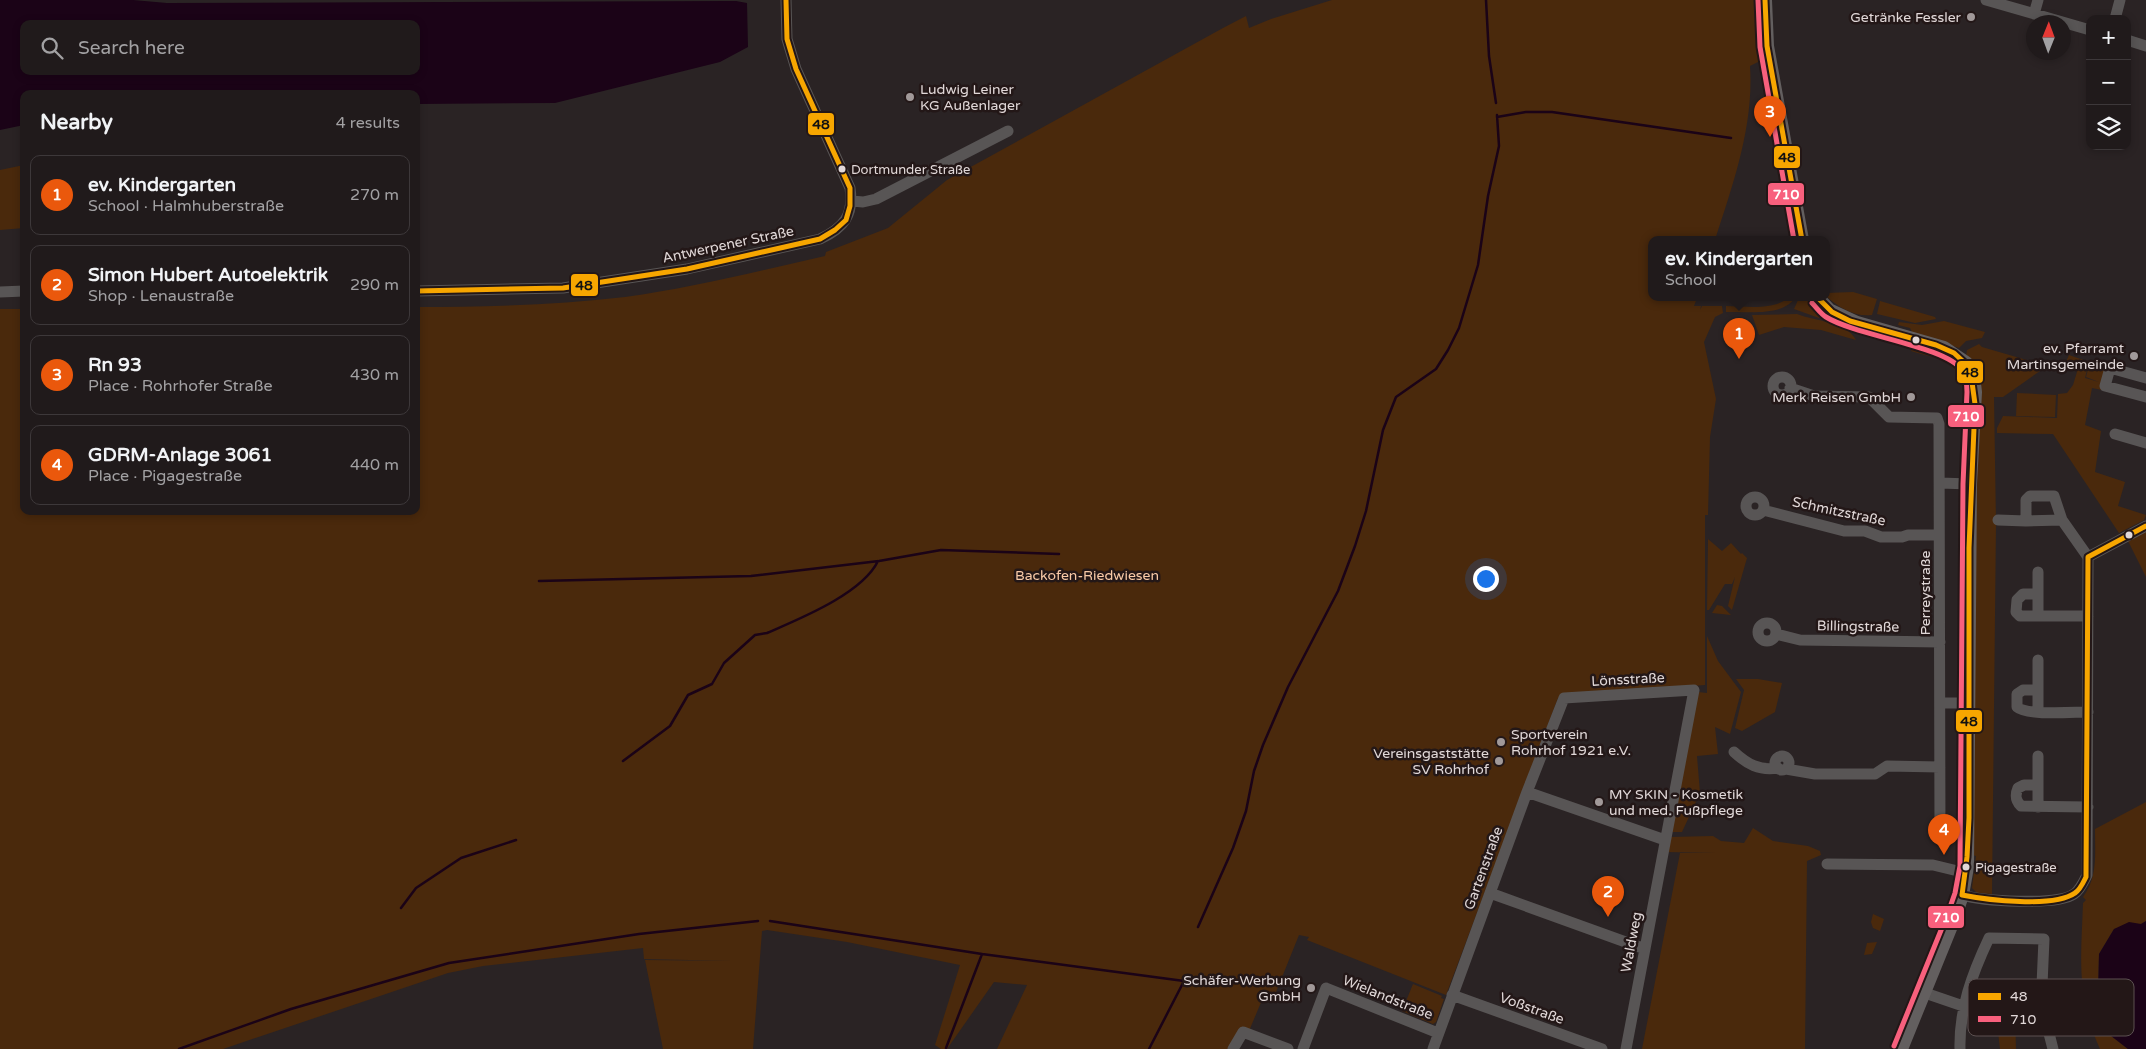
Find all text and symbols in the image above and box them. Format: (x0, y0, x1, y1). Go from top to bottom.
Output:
place label: Getränke Fessler (1850, 9, 1962, 26)
marker: Getränke Fessler (1965, 11, 1977, 23)
north arrow (2026, 15, 2071, 60)
map controls (2086, 15, 2131, 150)
button: + (2086, 15, 2131, 60)
search box (20, 20, 420, 75)
icon: search (38, 34, 66, 62)
text: Search here (78, 37, 185, 59)
button: − (2086, 60, 2131, 105)
place label: Ludwig Leiner KG Außenlager (920, 81, 1021, 114)
marker: Ludwig Leiner KG Außenlager (904, 91, 916, 103)
pin: 3 (1754, 96, 1786, 137)
button: layers (2086, 105, 2131, 150)
text: Nearby (40, 110, 113, 135)
line badge: 48 (807, 112, 835, 136)
text: 4 results (336, 113, 400, 133)
text: 48 (812, 116, 830, 133)
line badge: 48 (1773, 145, 1801, 169)
text: 48 (1778, 149, 1796, 166)
place label: Dortmunder Straße (851, 162, 970, 178)
marker: Dortmunder Straße (837, 164, 847, 174)
text: ev. Kindergarten (88, 174, 236, 196)
line badge: 710 (1767, 182, 1805, 206)
text: 1 (52, 185, 62, 205)
text: 270 m (350, 185, 399, 205)
text: 710 (1773, 186, 1799, 203)
text: School · Halmhuberstraße (88, 196, 284, 216)
street label: Antwerpener Straße (661, 222, 795, 267)
popup (1648, 236, 1830, 301)
text: ev. Kindergarten (1665, 248, 1813, 270)
text: Simon Hubert Autoelektrik (88, 264, 328, 286)
text: School (1665, 270, 1717, 290)
line badge: 48 (570, 273, 599, 297)
text: 2 (52, 275, 62, 295)
text: 290 m (350, 275, 399, 295)
text: 48 (575, 277, 593, 294)
text: Shop · Lenaustraße (88, 286, 234, 306)
pin: 1 (1723, 318, 1755, 359)
unlabelled marker (1911, 335, 1921, 345)
place label: ev. Pfarramt Martinsgemeinde (2007, 340, 2125, 373)
marker: ev. Pfarramt Martinsgemeinde (2128, 350, 2140, 362)
text: Rn 93 (88, 354, 142, 376)
line badge: 48 (1956, 360, 1984, 384)
text: 48 (1961, 364, 1979, 381)
text: 3 (52, 365, 62, 385)
text: 430 m (350, 365, 399, 385)
text: Place · Rohrhofer Straße (88, 376, 273, 396)
place label: Merk Reisen GmbH (1772, 389, 1901, 406)
marker: Merk Reisen GmbH (1905, 391, 1917, 403)
line badge: 710 (1947, 404, 1985, 428)
text: 710 (1953, 408, 1979, 425)
text: GDRM-Anlage 3061 (88, 444, 272, 466)
text: 4 (52, 455, 62, 475)
text: 440 m (350, 455, 399, 475)
text: Place · Pigagestraße (88, 466, 242, 486)
street label: Schmitzstraße (1791, 493, 1887, 530)
unlabelled marker (2124, 530, 2134, 540)
street label: Perreystraße (1917, 551, 1934, 635)
your location (1473, 566, 1499, 592)
park label: Backofen-Riedwiesen (1015, 567, 1159, 584)
street label: Billingstraße (1817, 617, 1899, 636)
street label: Lönsstraße (1591, 669, 1665, 690)
line badge: 48 (1955, 709, 1983, 733)
text: 48 (1960, 713, 1978, 730)
place label: Sportverein Rohrhof 1921 e.V. (1511, 726, 1631, 759)
marker: Sportverein Rohrhof 1921 e.V. (1495, 736, 1507, 748)
place label: Vereinsgaststätte SV Rohrhof (1373, 745, 1490, 778)
marker: Vereinsgaststätte SV Rohrhof (1493, 755, 1505, 767)
place label: MY SKIN - Kosmetik und med. Fußpflege (1609, 786, 1744, 819)
marker: MY SKIN - Kosmetik und med. Fußpflege (1593, 796, 1605, 808)
pin: 4 (1928, 814, 1960, 855)
street label: Gartenstraße (1461, 824, 1506, 912)
place label: Pigagestraße (1975, 860, 2057, 876)
marker: Pigagestraße (1961, 862, 1971, 872)
pin: 2 (1592, 876, 1624, 917)
line badge: 710 (1927, 905, 1965, 929)
text: 710 (1933, 909, 1959, 926)
street label: Waldweg (1617, 910, 1646, 974)
place label: Schäfer-Werbung GmbH (1183, 972, 1301, 1005)
street label: Wielandstraße (1340, 972, 1435, 1023)
legend (1968, 979, 2134, 1036)
marker: Schäfer-Werbung GmbH (1305, 982, 1317, 994)
text: 48 (2010, 988, 2028, 1005)
street label: Voßstraße (1497, 989, 1567, 1028)
text: 710 (2010, 1011, 2037, 1028)

